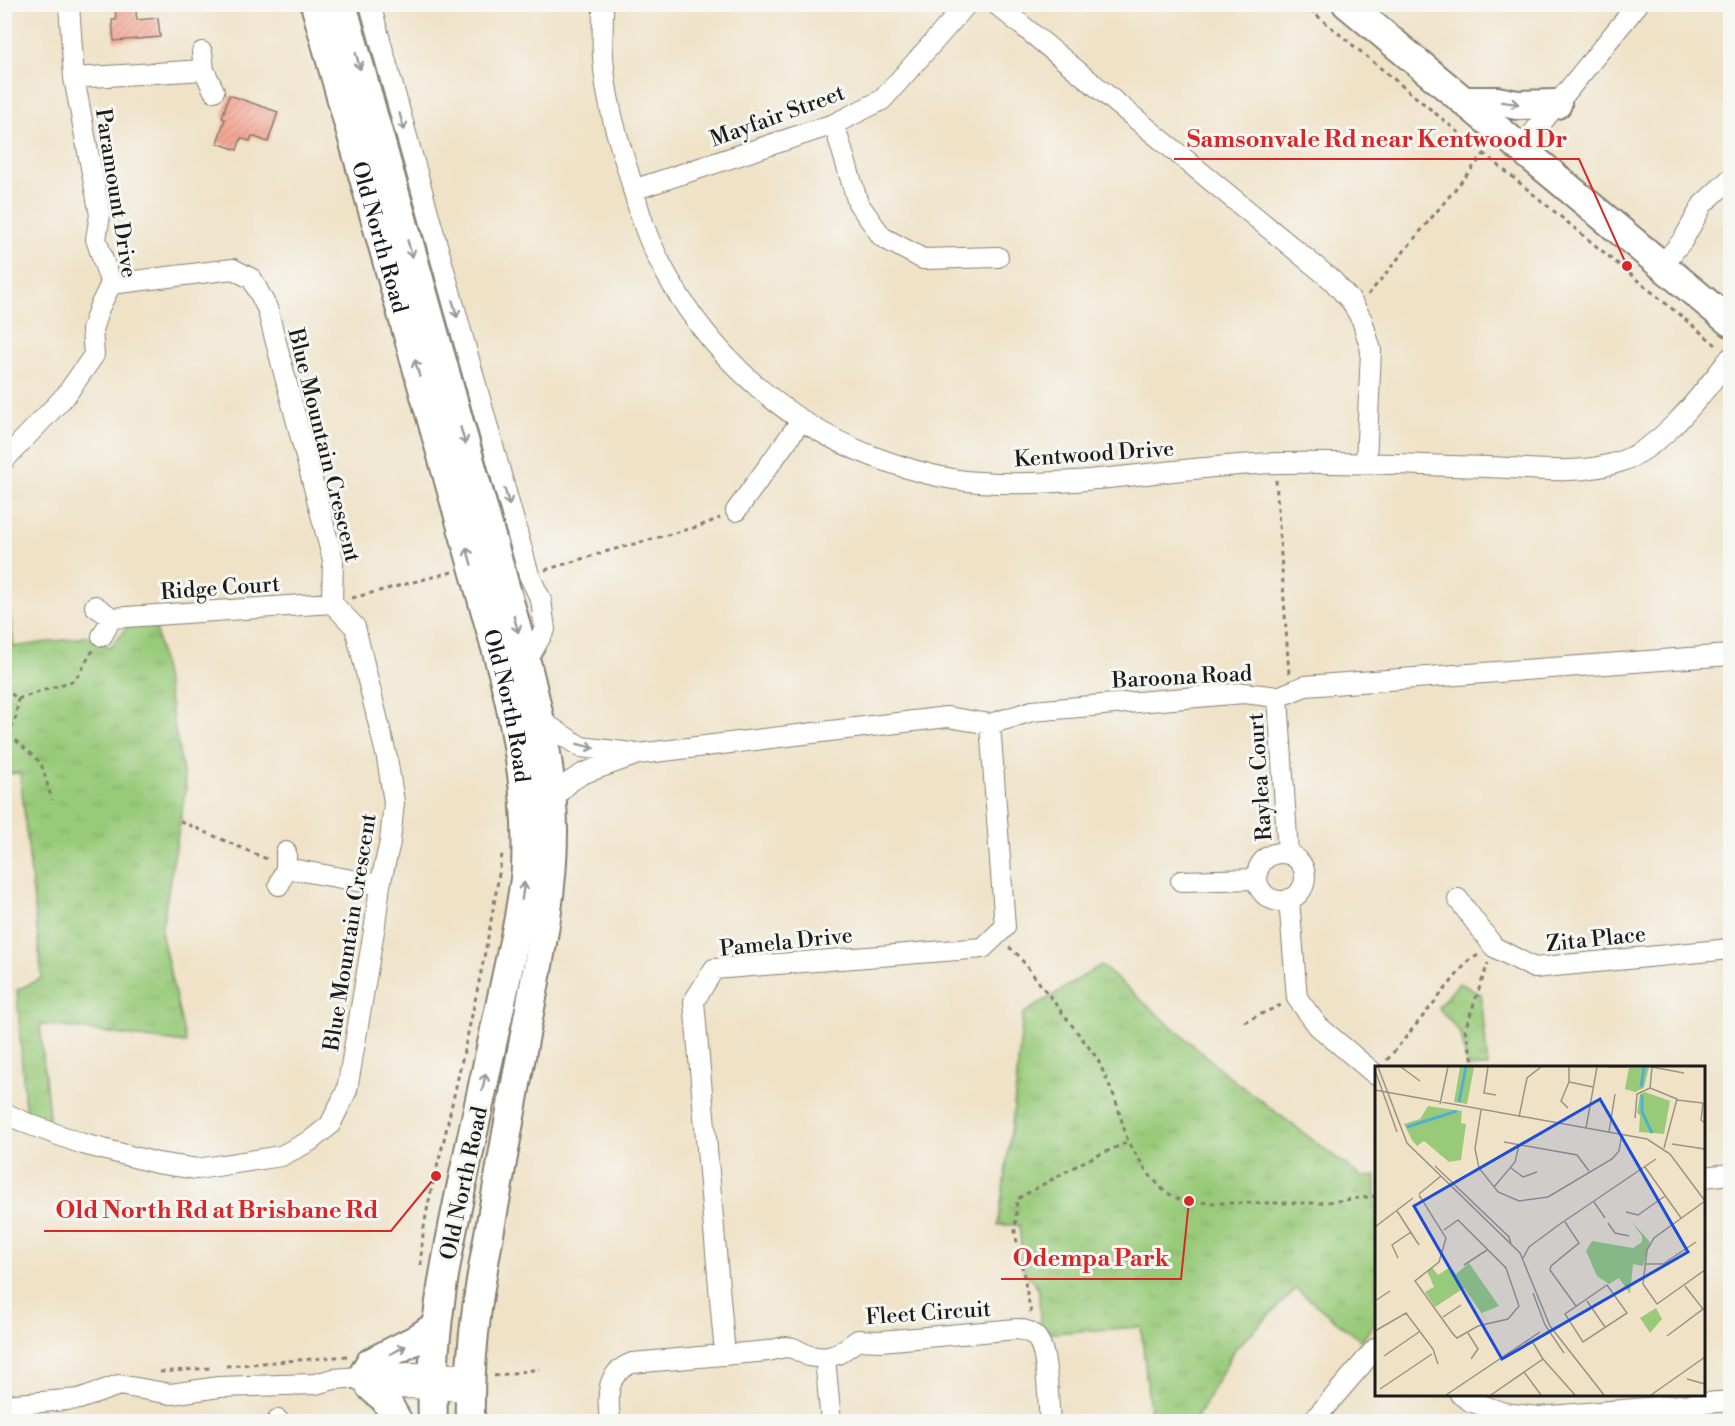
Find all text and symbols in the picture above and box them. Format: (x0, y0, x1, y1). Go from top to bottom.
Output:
one-way arrow (353, 51, 364, 70)
street label: Mayfair Street (707, 79, 849, 153)
one-way arrow (1500, 98, 1520, 109)
street label: Paramount Drive (89, 107, 142, 280)
one-way arrow (397, 112, 408, 131)
callout: Samsonvale Rd near Kentwood Dr (1174, 117, 1579, 159)
text: Samsonvale Rd near Kentwood Dr (1187, 125, 1567, 155)
street label: Old North Road (345, 159, 413, 317)
one-way arrow (405, 239, 417, 258)
one-way arrow (450, 299, 461, 318)
street label: Blue Mountain Crescent (281, 325, 366, 565)
one-way arrow (410, 359, 422, 378)
one-way arrow (458, 427, 469, 446)
street label: Kentwood Drive (1013, 435, 1175, 474)
one-way arrow (502, 487, 514, 506)
one-way arrow (463, 547, 474, 566)
street label: Ridge Court (159, 571, 281, 606)
one-way arrow (511, 614, 522, 633)
street label: Old North Road (476, 626, 535, 784)
street label: Baroona Road (1110, 660, 1253, 695)
street label: Raylea Court (1243, 712, 1278, 842)
one-way arrow (576, 741, 595, 753)
street label: Blue Mountain Crescent (318, 811, 383, 1054)
one-way arrow (517, 881, 528, 901)
street label: Zita Place (1545, 921, 1647, 958)
street label: Pamela Drive (718, 922, 854, 963)
inset map (1375, 1066, 1705, 1396)
one-way arrow (479, 1072, 490, 1092)
street label: Old North Road (435, 1104, 494, 1262)
callout: Old North Rd at Brisbane Rd (44, 1189, 391, 1231)
text: Old North Rd at Brisbane Rd (56, 1196, 378, 1226)
callout: Odempa Park (1001, 1237, 1181, 1279)
text: Odempa Park (1013, 1244, 1170, 1274)
street label: Fleet Circuit (865, 1296, 992, 1331)
one-way arrow (389, 1343, 407, 1355)

